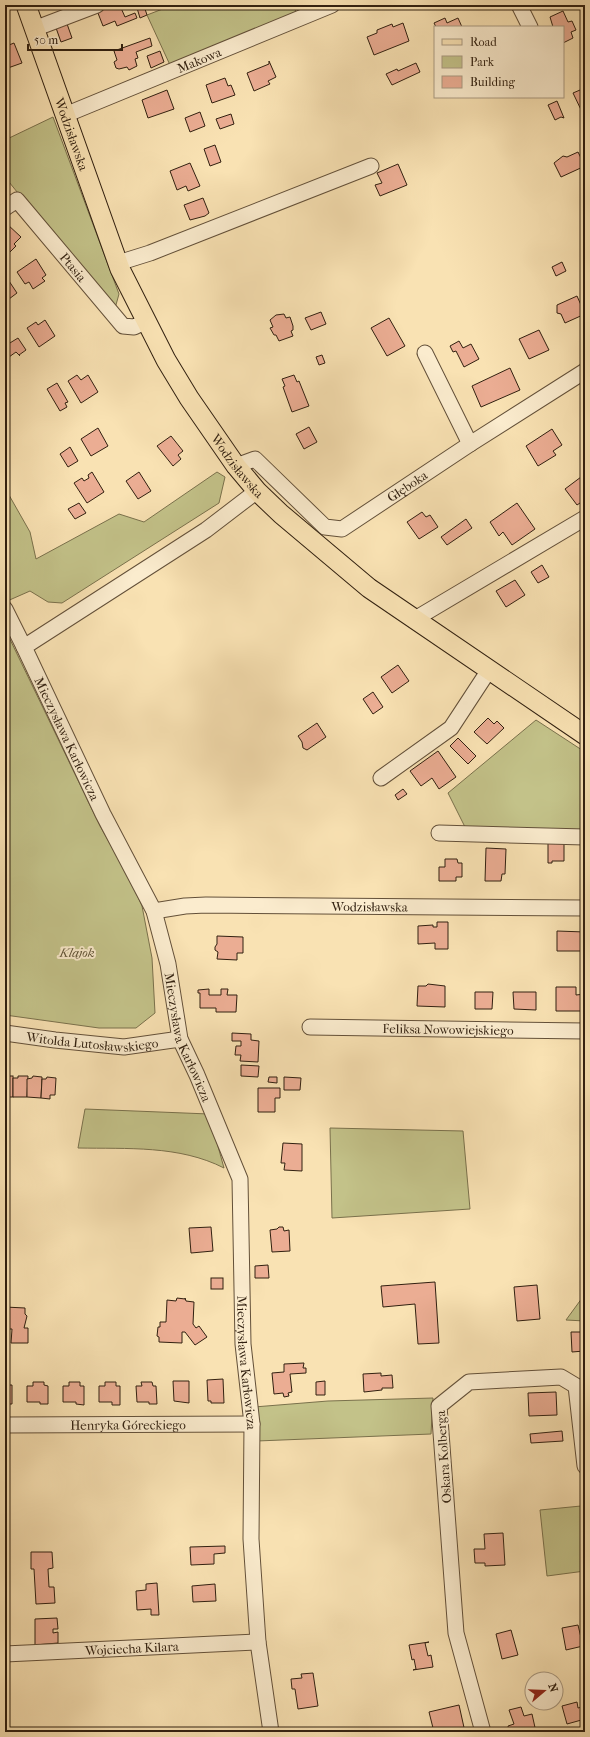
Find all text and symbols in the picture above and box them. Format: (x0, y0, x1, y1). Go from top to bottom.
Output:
scale bar (28, 26, 122, 52)
legend (434, 26, 564, 98)
text: 50 m (34, 33, 58, 47)
text: Road (470, 35, 497, 49)
street label: Makowa (175, 44, 224, 76)
text: Park (470, 55, 495, 69)
text: Building (470, 75, 515, 89)
street label: Wodzisławska (51, 95, 92, 174)
street label: Ptasia (57, 250, 90, 286)
street label: Wodzisławska (208, 430, 267, 502)
street label: Głęboka (384, 467, 431, 505)
street label: Mieczysława Karłowicza (31, 675, 103, 804)
street label: Wodzisławska (330, 899, 409, 915)
park label: Klajok (58, 945, 95, 960)
street label: Mieczysława Karłowicza (162, 972, 215, 1105)
street label: Feliksa Nowowiejskiego (382, 1021, 514, 1038)
street label: Witolda Lutosławskiego (24, 1029, 160, 1055)
street label: Mieczysława Karłowicza (234, 1295, 259, 1431)
street label: Oskara Kolberga (433, 1409, 454, 1504)
street label: Henryka Góreckiego (70, 1417, 186, 1433)
street label: Wojciecha Kilara (84, 1639, 180, 1658)
north arrow (524, 1671, 564, 1711)
text: N (545, 1682, 561, 1695)

